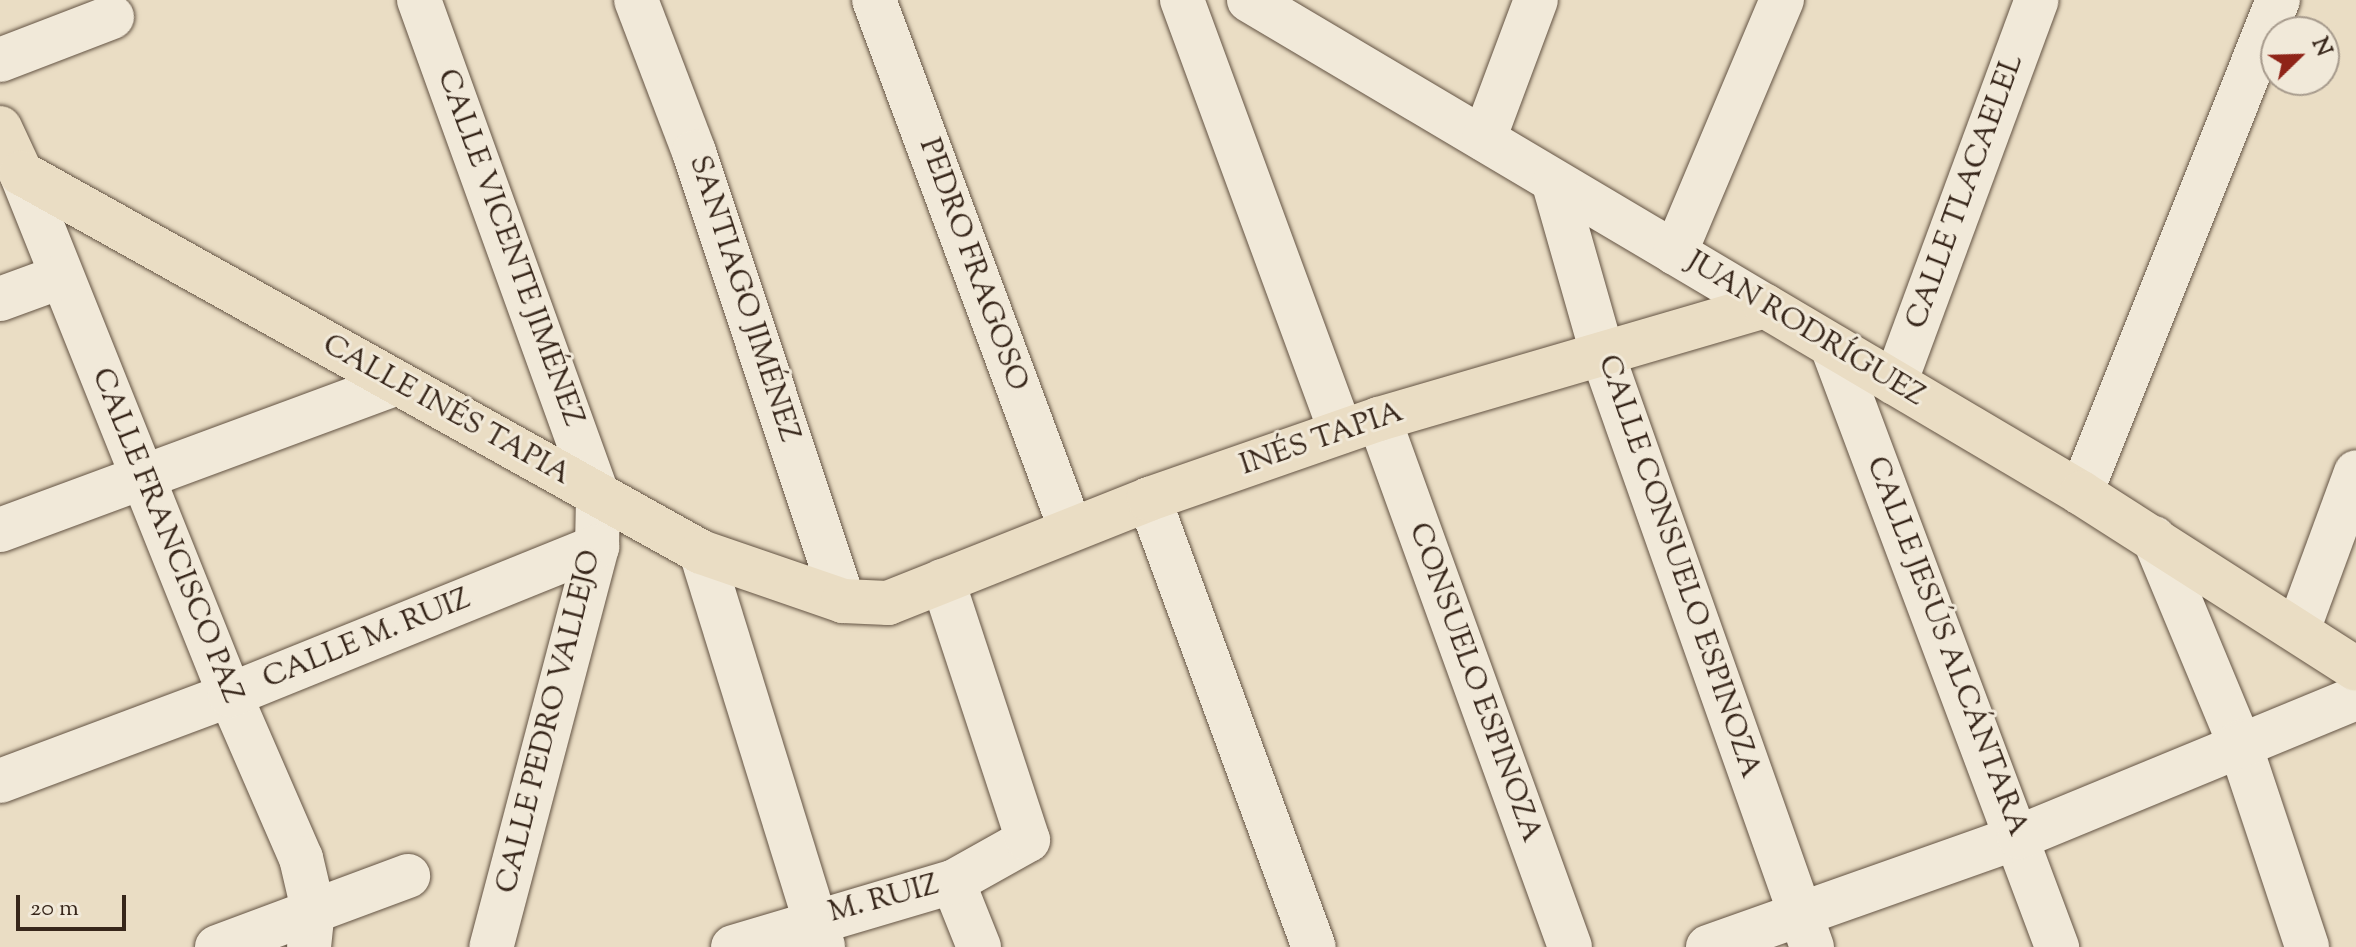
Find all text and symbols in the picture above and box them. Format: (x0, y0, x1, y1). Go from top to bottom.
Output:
north arrow (2260, 16, 2340, 96)
text: N (2302, 33, 2338, 62)
street label: CALLE TLACAELEL (1900, 50, 2032, 334)
street label: CALLE VICENTE JIMÉNEZ (428, 65, 590, 431)
street label: PEDRO FRAGOSO (910, 134, 1034, 396)
street label: SANTIAGO JIMÉNEZ (680, 151, 806, 447)
street label: JUAN RODRÍGUEZ (1679, 245, 1931, 415)
street label: CALLE INÉS TAPIA (316, 328, 576, 494)
street label: CALLE CONSUELO ESPINOZA (1588, 351, 1768, 783)
street label: CALLE FRANCISCO PAZ (82, 363, 250, 709)
street label: INÉS TAPIA (1236, 395, 1408, 485)
street label: CALLE JESÚS ALCÁNTARA (1857, 452, 2035, 842)
street label: CONSUELO ESPINOZA (1399, 518, 1549, 848)
street label: CALLE PEDRO VALLEJO (490, 547, 610, 897)
street label: CALLE M. RUIZ (258, 582, 476, 698)
street label: M. RUIZ (825, 868, 943, 932)
scale bar (20, 879, 130, 929)
text: 20 m (30, 892, 79, 926)

